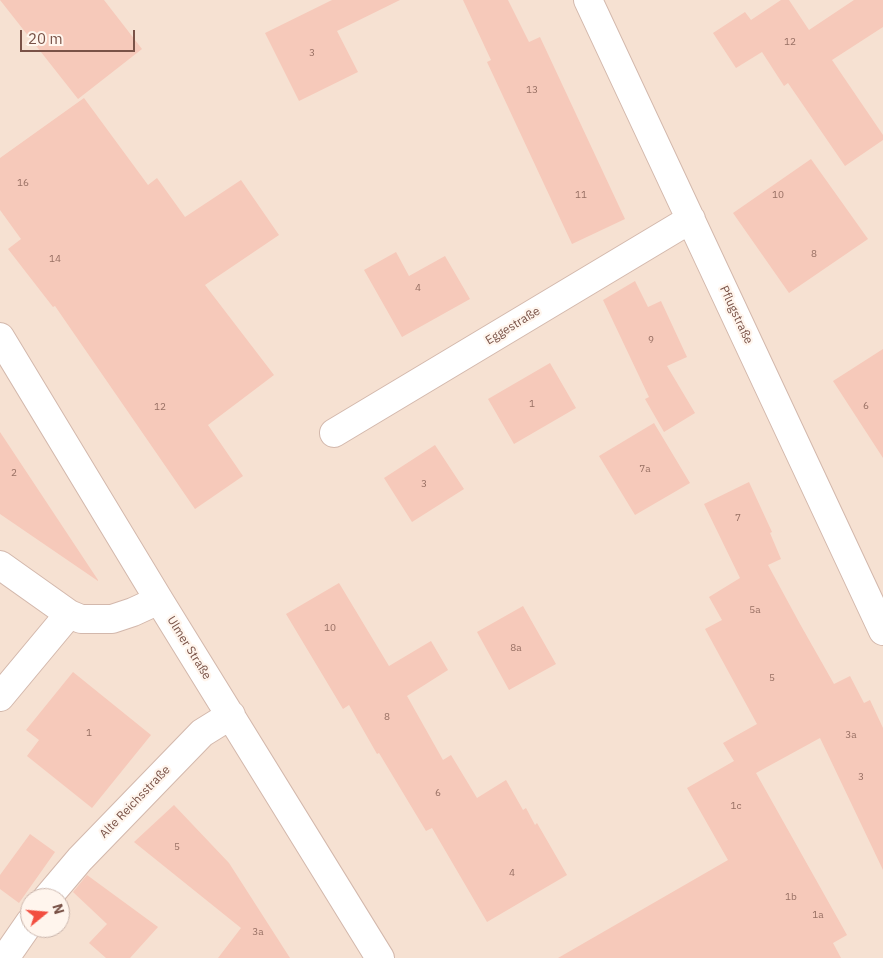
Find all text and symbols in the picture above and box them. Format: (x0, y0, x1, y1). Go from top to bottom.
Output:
scale bar (22, 20, 138, 52)
text: 20 m (28, 29, 63, 48)
house number: 12 (784, 36, 796, 48)
house number: 3 (309, 47, 315, 59)
house number: 13 (526, 84, 538, 96)
house number: 16 (17, 177, 29, 189)
house number: 11 (575, 189, 587, 201)
house number: 10 (772, 189, 784, 201)
house number: 8 (811, 248, 817, 260)
house number: 14 (49, 253, 61, 265)
house number: 4 (415, 282, 421, 294)
street label: Pflugstraße (716, 284, 756, 346)
street label: Eggestraße (483, 304, 543, 348)
house number: 9 (648, 334, 654, 346)
house number: 1 (529, 398, 535, 410)
house number: 6 (863, 400, 869, 412)
house number: 12 (154, 401, 166, 413)
house number: 7a (639, 463, 651, 475)
house number: 2 (11, 467, 17, 479)
house number: 3 (421, 478, 427, 490)
house number: 7 (735, 512, 741, 524)
house number: 5a (749, 604, 761, 616)
street label: Ulmer Straße (164, 614, 214, 682)
house number: 10 (324, 622, 336, 634)
house number: 8a (510, 642, 522, 654)
house number: 5 (769, 672, 775, 684)
house number: 8 (384, 711, 390, 723)
house number: 1 (86, 727, 92, 739)
house number: 3a (845, 729, 857, 741)
street label: Alte Reichsstraße (97, 763, 173, 841)
house number: 3 (858, 771, 864, 783)
house number: 6 (435, 787, 441, 799)
house number: 1c (730, 800, 742, 812)
house number: 5 (174, 841, 180, 853)
house number: 4 (509, 867, 515, 879)
north arrow (20, 888, 70, 938)
house number: 1b (785, 891, 797, 903)
text: N (48, 901, 68, 916)
house number: 1a (812, 909, 824, 921)
house number: 3a (252, 926, 264, 938)

